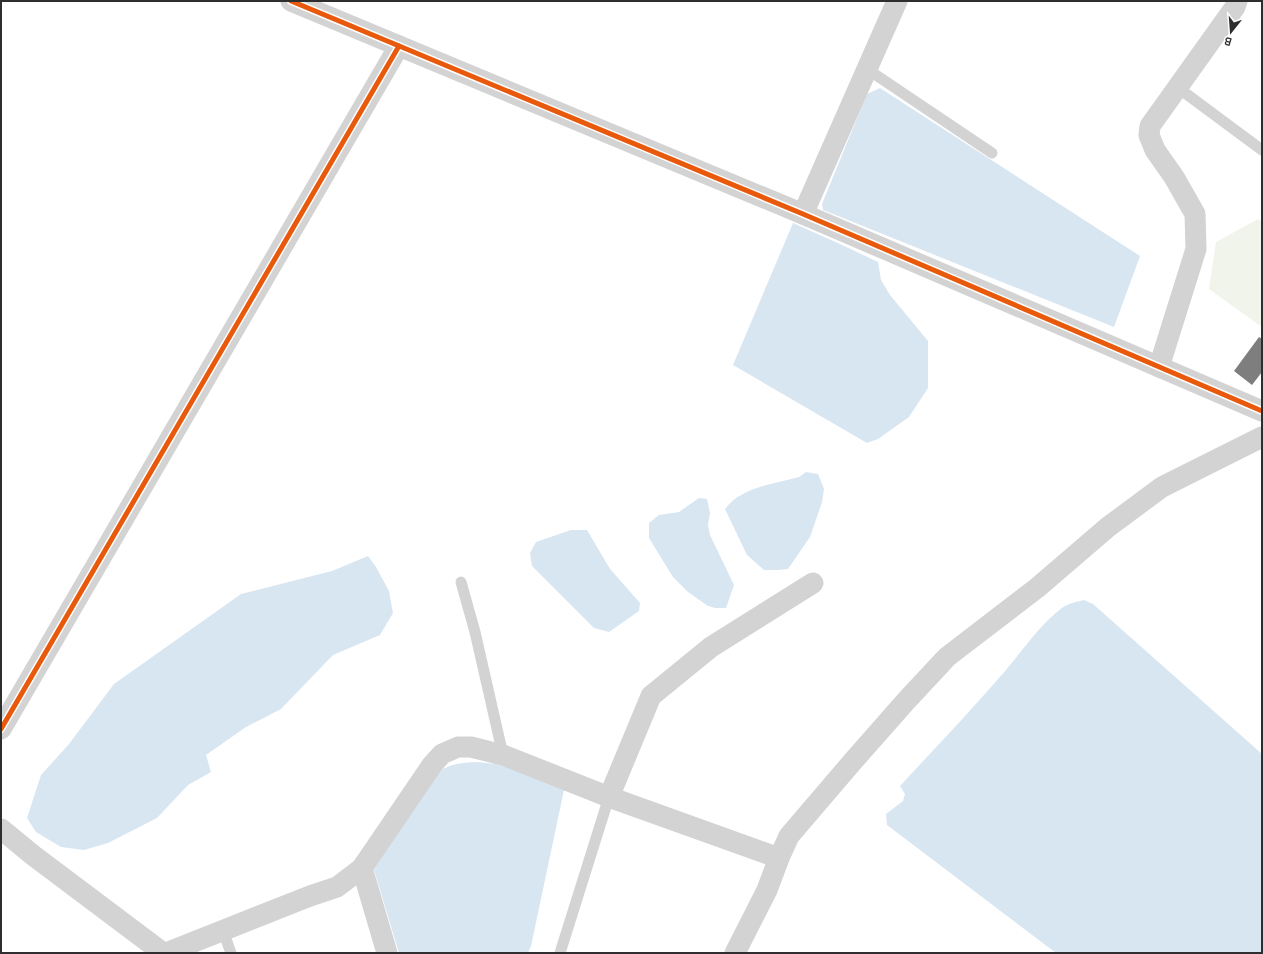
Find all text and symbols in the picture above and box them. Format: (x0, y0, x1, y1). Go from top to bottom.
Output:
north arrow (1211, 12, 1251, 52)
text: B (1222, 34, 1233, 50)

